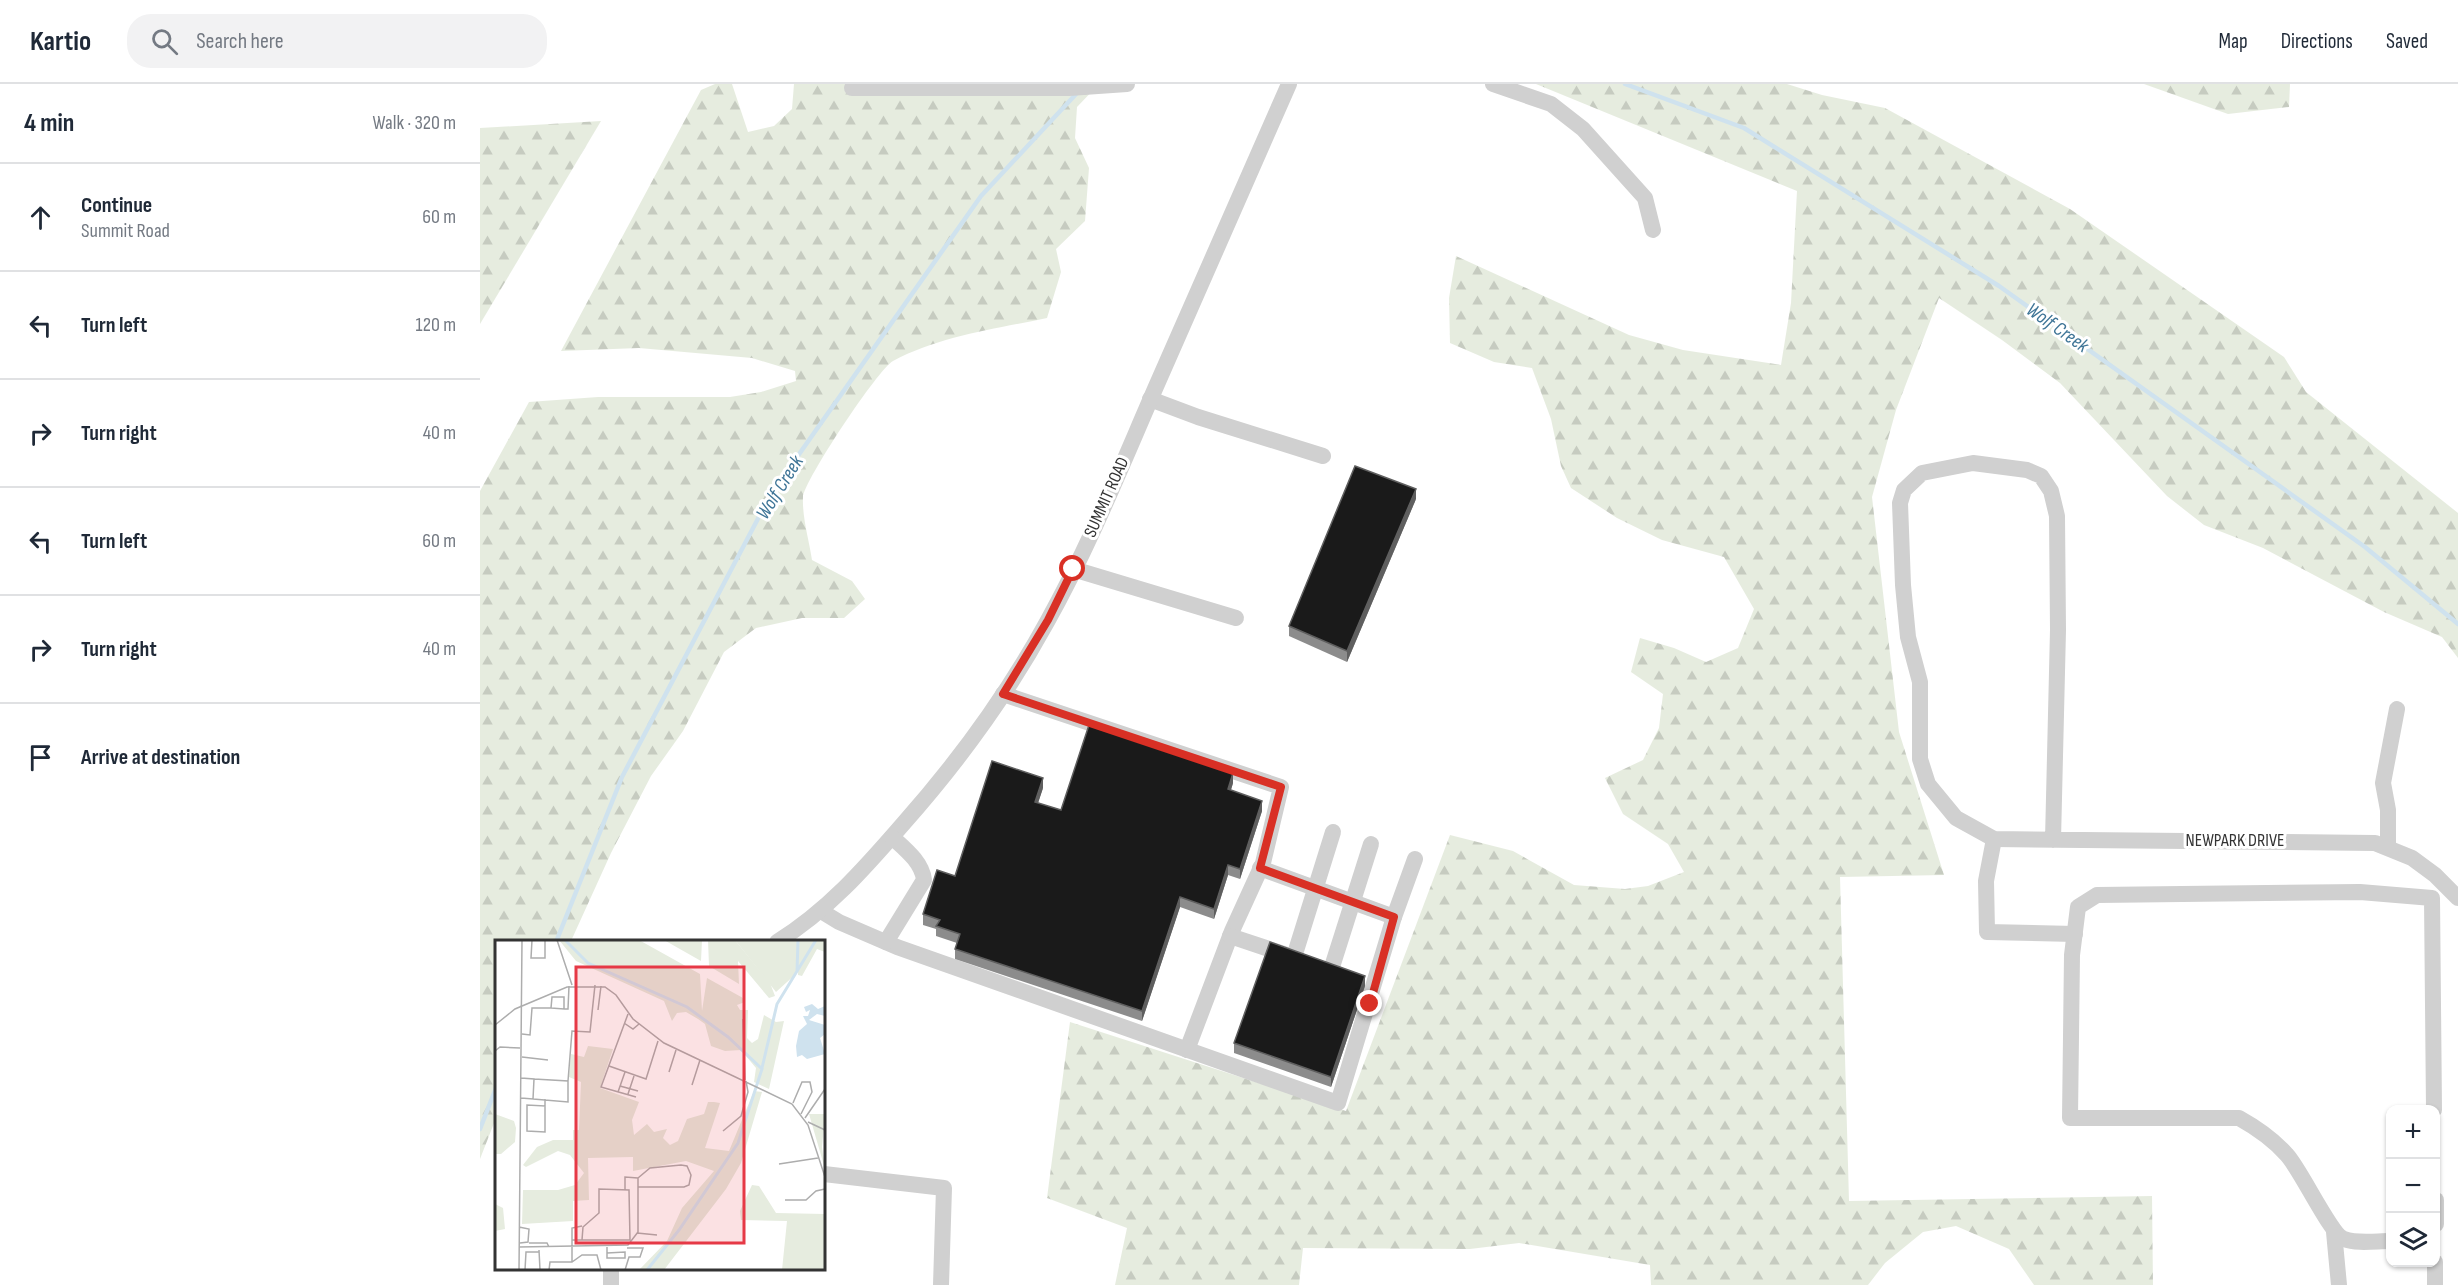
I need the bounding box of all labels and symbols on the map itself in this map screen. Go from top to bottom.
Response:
water label: Wolf Creek [2022,298,2094,358]
water label: Wolf Creek [751,451,809,524]
street label: SUMMIT ROAD [1080,454,1133,540]
route start [1059,555,1085,581]
street label: NEWPARK DRIVE [2186,830,2284,851]
inset map [495,940,825,1270]
route end [1356,990,1382,1016]

